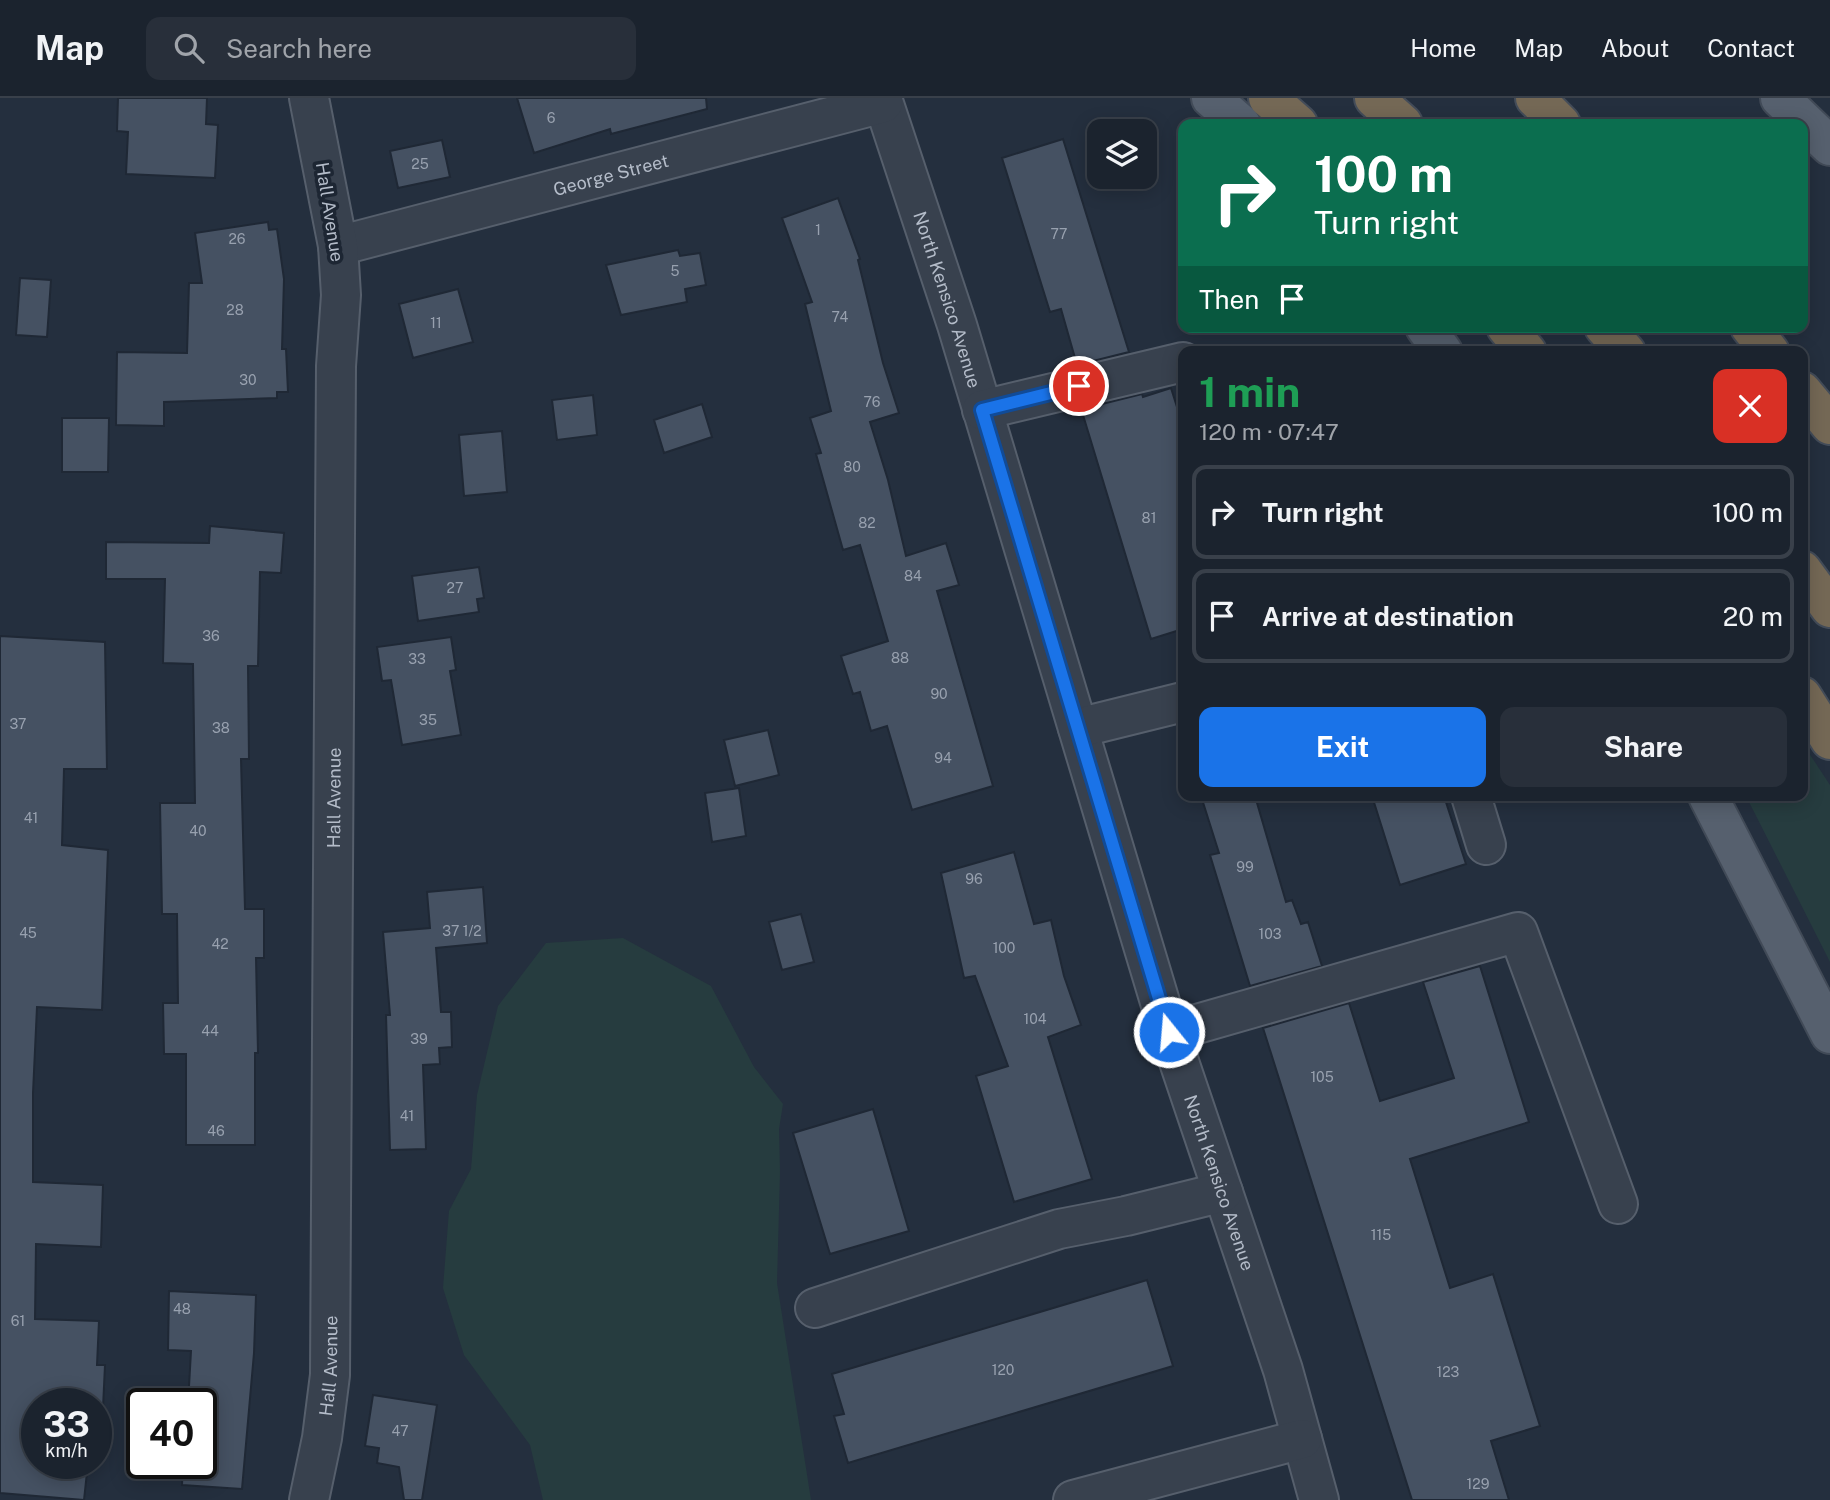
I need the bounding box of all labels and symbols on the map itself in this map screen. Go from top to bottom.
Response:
house number: 6 [547,110,556,126]
street label: George Street [551,149,671,200]
house number: 25 [411,156,429,172]
street label: Hall Avenue [312,161,348,263]
street label: North Kensico Avenue [910,209,986,390]
house number: 1 [815,222,821,238]
house number: 77 [1051,226,1068,242]
house number: 26 [228,231,246,247]
house number: 5 [671,263,680,279]
house number: 28 [226,302,244,318]
house number: 74 [832,309,849,325]
house number: 11 [430,315,442,331]
pin [1049,356,1109,416]
house number: 30 [239,372,257,388]
house number: 76 [864,394,881,410]
house number: 80 [843,459,861,475]
house number: 81 [1142,510,1156,526]
house number: 82 [858,515,876,531]
house number: 84 [904,568,922,584]
house number: 27 [447,580,463,596]
house number: 36 [202,628,220,644]
house number: 88 [891,650,909,666]
house number: 33 [408,651,426,667]
house number: 90 [930,686,948,702]
house number: 35 [419,712,437,728]
house number: 37 [10,716,26,732]
house number: 38 [212,720,230,736]
street label: Hall Avenue [323,748,344,848]
house number: 94 [934,750,952,766]
house number: 41 [24,810,38,826]
house number: 40 [189,823,207,839]
house number: 99 [1236,859,1254,875]
house number: 96 [965,871,983,887]
house number: 37 1/2 [442,923,482,939]
house number: 45 [19,925,37,941]
house number: 103 [1259,926,1282,942]
house number: 42 [211,936,229,952]
house number: 100 [993,940,1015,956]
position arrow [1132,995,1206,1069]
house number: 104 [1023,1011,1047,1027]
house number: 44 [201,1023,219,1039]
house number: 39 [410,1031,428,1047]
house number: 105 [1310,1069,1334,1085]
street label: North Kensico Avenue [1180,1092,1259,1273]
house number: 41 [400,1108,414,1124]
house number: 46 [207,1123,225,1139]
house number: 115 [1371,1227,1391,1243]
house number: 48 [173,1301,191,1317]
house number: 61 [11,1313,25,1329]
street label: Hall Avenue [314,1315,341,1417]
house number: 120 [992,1362,1014,1378]
house number: 123 [1437,1364,1460,1380]
speed limit sign: 40 [126,1388,217,1479]
house number: 47 [391,1423,409,1439]
house number: 129 [1467,1476,1490,1492]

